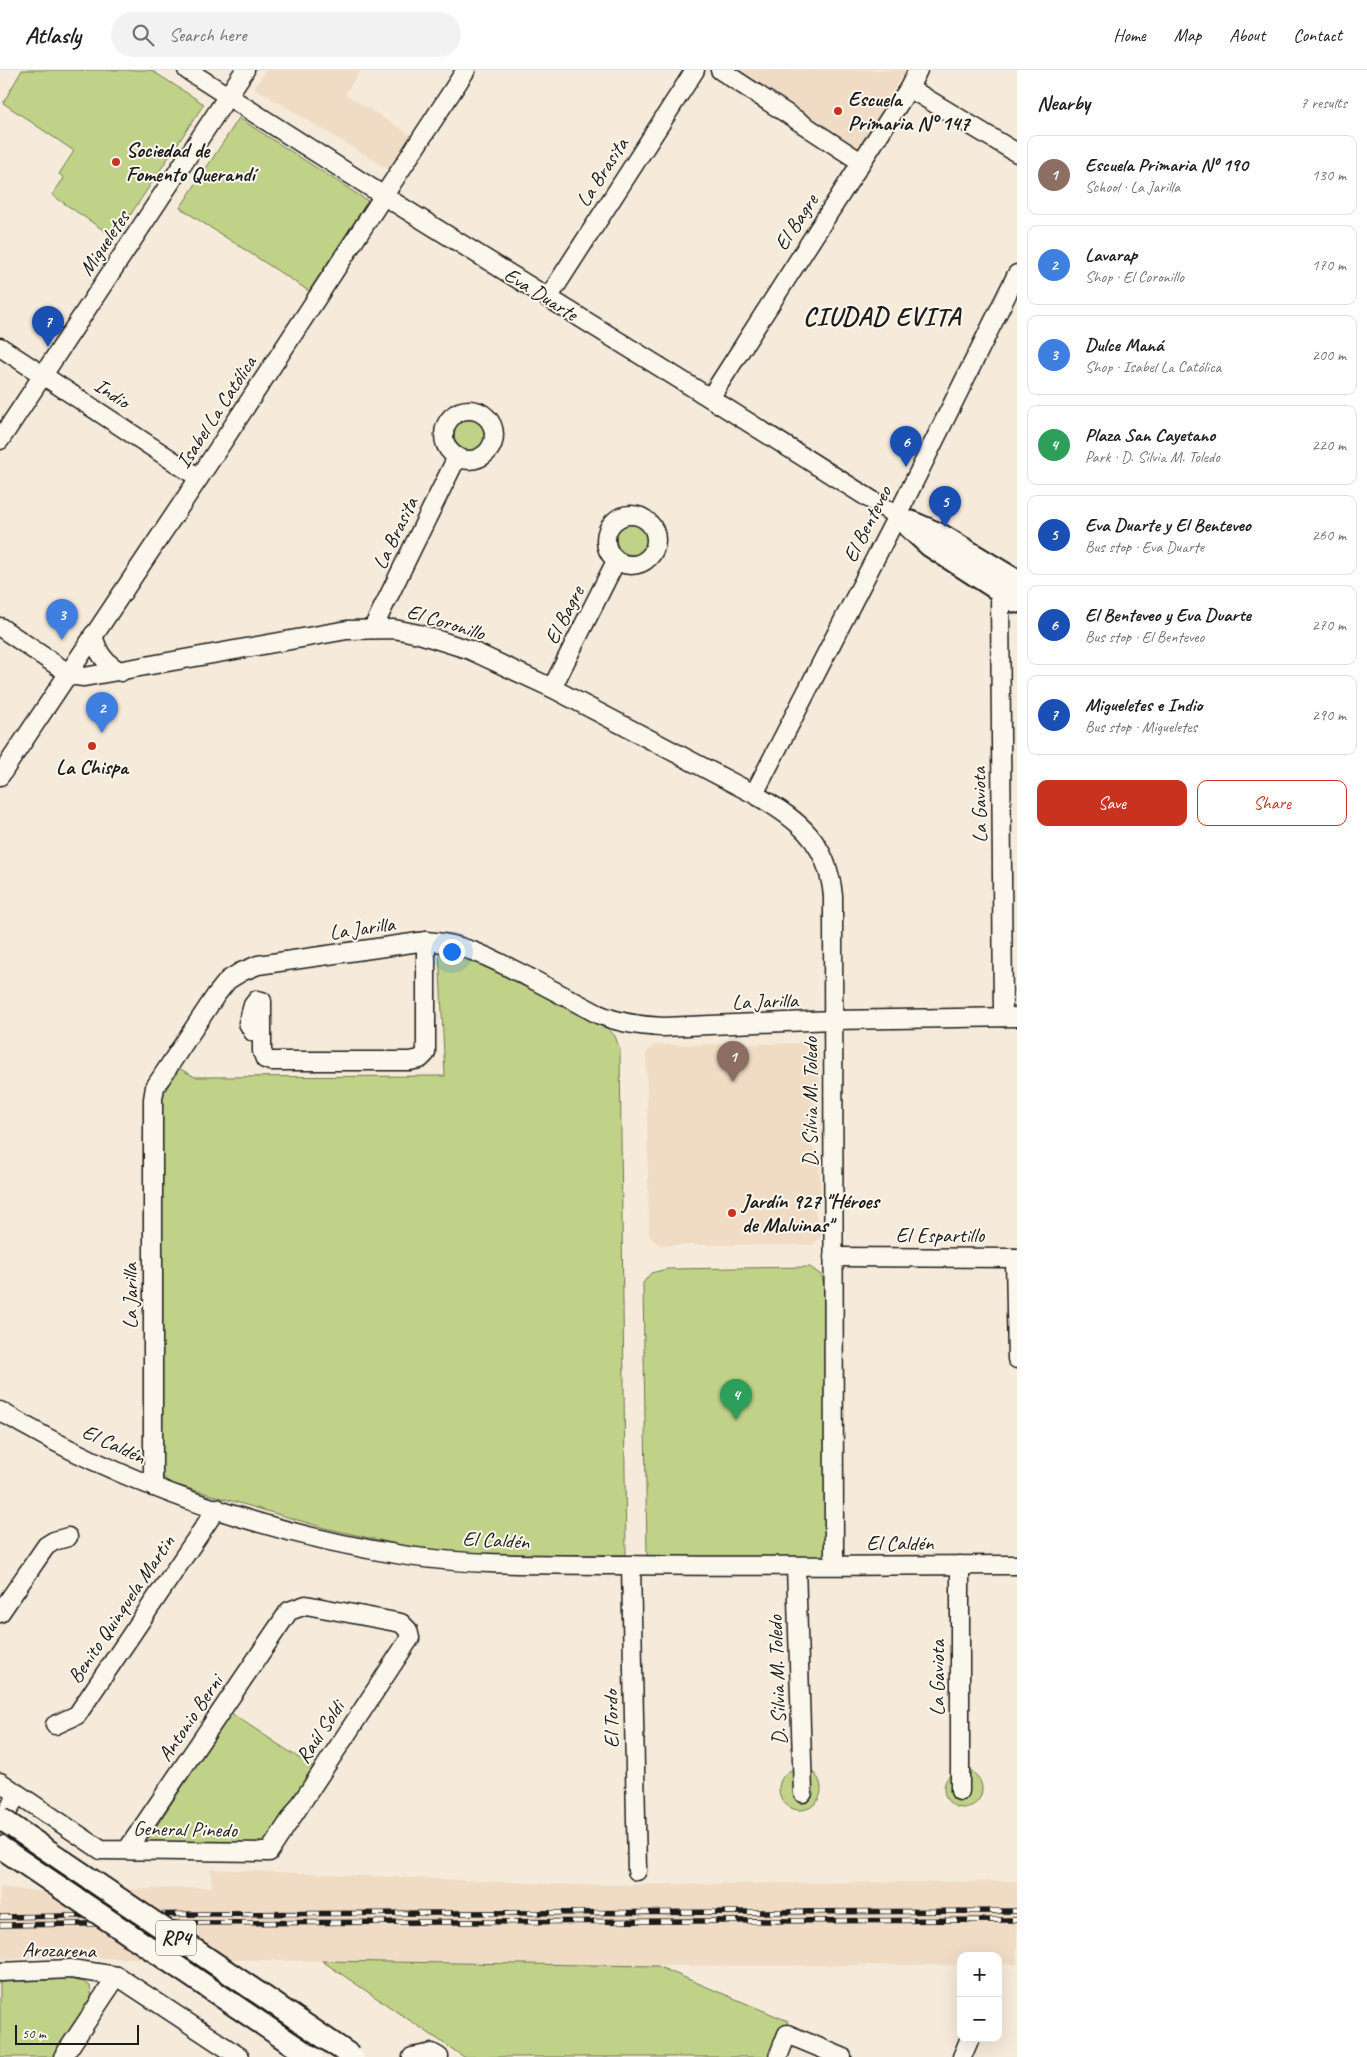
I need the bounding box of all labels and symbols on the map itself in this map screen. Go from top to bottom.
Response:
place label: Escuela Primaria N° 147 [848,86,972,136]
marker: Escuela Primaria N° 147 [832,105,844,117]
street label: La Brasita [570,131,635,211]
place label: Sociedad de Fomento Querandí [126,137,259,187]
marker: Sociedad de Fomento Querandí [110,156,122,168]
street label: El Bagre [768,188,824,255]
street label: Migueletes [73,204,136,280]
street label: Eva Duarte [499,261,584,328]
district label: CIUDAD EVITA [803,300,962,333]
pin: 7 [32,306,64,347]
street label: Isabel La Católica [170,350,263,473]
street label: Indio [89,372,137,416]
pin: 6 [890,426,922,467]
street label: El Benteveo [837,480,898,566]
pin: 5 [929,486,961,527]
street label: La Brasita [366,491,424,573]
street label: El Bagre [538,581,590,648]
street label: El Coronillo [404,598,490,647]
pin: 3 [46,599,78,640]
pin: 2 [86,692,118,733]
marker: La Chispa [86,740,98,752]
place label: La Chispa [56,754,130,780]
street label: La Gaviota [965,765,993,843]
street label: La Jarilla [328,910,398,945]
your location [439,939,465,965]
street label: La Jarilla [732,987,800,1015]
street label: D. Silvia M. Toledo [797,1036,823,1167]
pin: 1 [717,1041,749,1082]
place label: Jardín 927 "Héroes de Malvinas" [740,1188,882,1238]
marker: Jardín 927 "Héroes de Malvinas" [726,1207,738,1219]
street label: El Espartillo [896,1222,986,1248]
street label: La Jarilla [117,1261,143,1329]
pin: 4 [720,1379,752,1420]
street label: El Caldén [78,1418,150,1470]
street label: El Caldén [462,1525,531,1555]
street label: Benito Quinquela Martin [62,1529,181,1688]
street label: El Caldén [867,1530,934,1556]
street label: D. Silvia M. Toledo [762,1613,792,1745]
street label: La Gaviota [924,1639,950,1716]
street label: Antonio Berni [152,1667,230,1766]
street label: El Tordo [597,1687,625,1748]
street label: Raúl Soldi [290,1693,352,1768]
street label: General Pinedo [133,1815,239,1843]
road number: RP4 [156,1920,196,1956]
street label: Arozarena [22,1936,98,1964]
scale bar [15,2022,139,2045]

